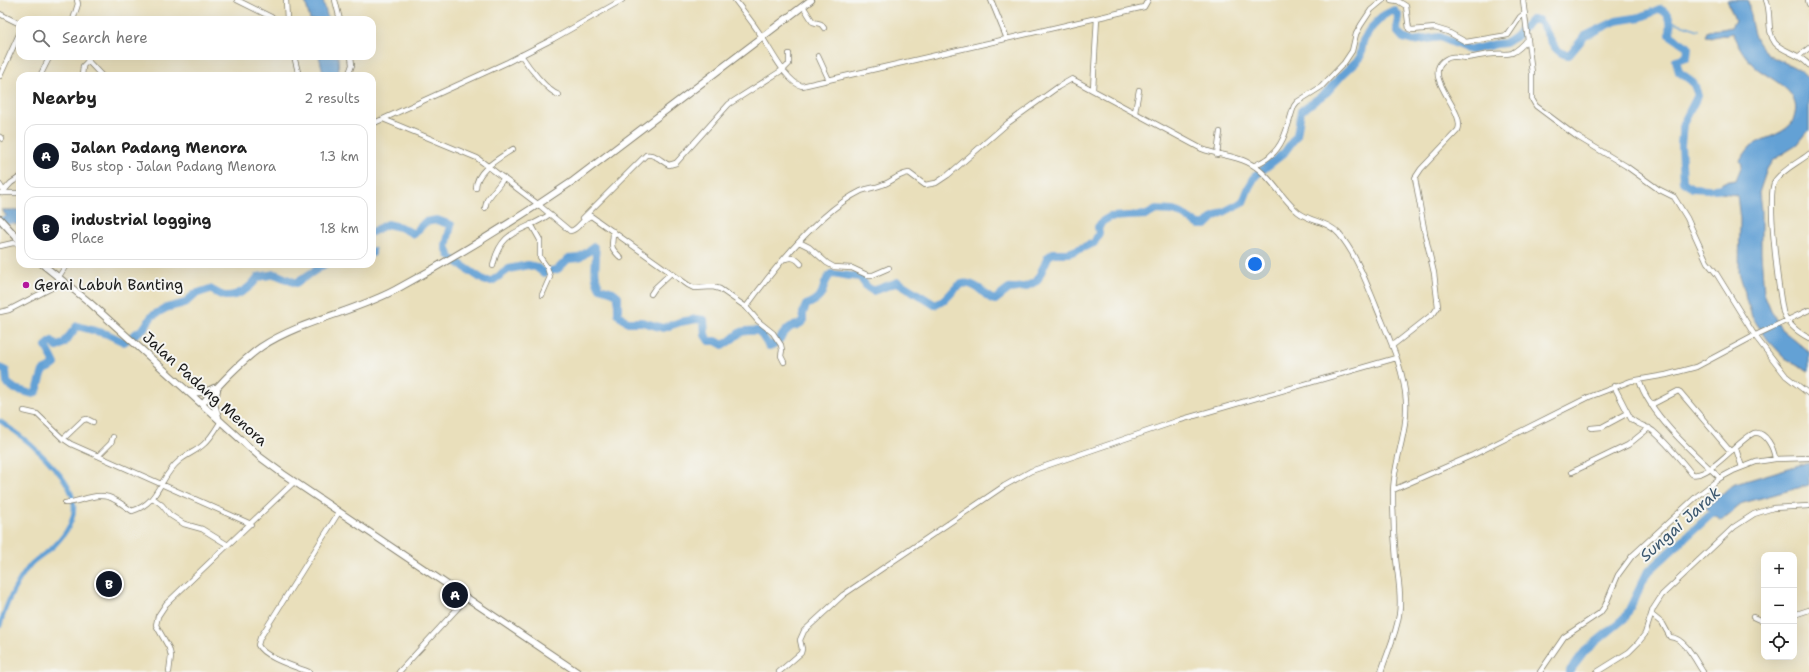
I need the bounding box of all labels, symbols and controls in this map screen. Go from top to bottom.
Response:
search box [16,16,376,60]
icon: search [30,27,52,49]
text: Search here [62,28,148,48]
text: Nearby [32,87,97,109]
text: 2 results [304,90,360,107]
text: Jalan Padang Menora [71,138,247,158]
text: A [41,148,51,165]
text: 1.3 km [320,148,359,165]
text: Bus stop · Jalan Padang Menora [71,158,276,175]
text: industrial logging [71,210,211,230]
text: B [42,220,50,237]
text: 1.8 km [320,220,359,237]
text: Place [71,230,104,247]
your location [1245,254,1265,274]
place label: Gerai Labuh Banting [34,275,183,295]
marker: Gerai Labuh Banting [21,280,31,290]
street label: Jalan Padang Menora [138,327,272,451]
water label: Sungai Jarak [1635,482,1725,566]
map controls [1761,552,1797,660]
button: + [1761,552,1797,588]
pin: B [96,569,122,599]
pin: A [442,580,468,610]
button: − [1761,588,1797,624]
button: locate [1761,624,1797,660]

